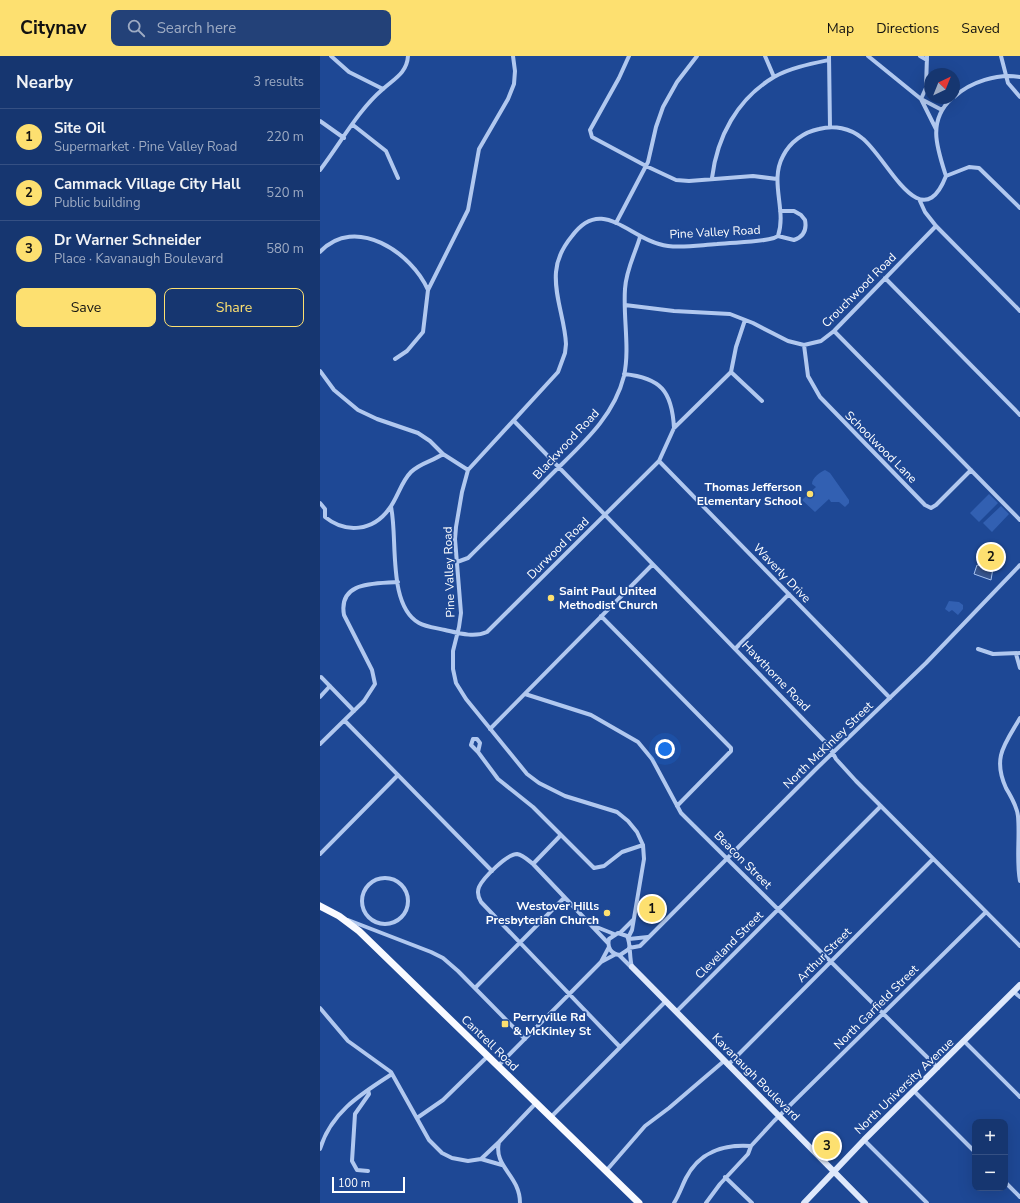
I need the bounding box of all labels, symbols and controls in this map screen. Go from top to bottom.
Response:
search box [111,10,391,46]
text: Citynav [20,15,87,41]
icon: search [125,17,147,39]
text: Search here [157,18,236,38]
text: Map [827,19,854,38]
text: Directions [876,19,939,38]
text: Saved [961,19,1000,38]
north arrow [924,68,960,104]
text: Nearby [16,71,73,94]
text: 3 results [253,73,304,91]
text: Site Oil [54,118,106,138]
text: 1 [25,128,33,146]
text: 220 m [266,128,304,146]
text: Supermarket · Pine Valley Road [54,138,237,156]
text: Cammack Village City Hall [54,174,241,194]
text: 2 [25,184,33,202]
text: 520 m [266,184,304,202]
text: Public building [54,194,141,212]
street label: Pine Valley Road [669,222,761,242]
text: Dr Warner Schneider [54,230,201,250]
text: 3 [25,240,33,258]
text: 580 m [266,240,304,258]
street label: Crouchwood Road [818,249,900,331]
text: Place · Kavanaugh Boulevard [54,250,223,268]
button: Save [16,288,156,327]
button: Share [164,288,304,327]
street label: Blackwood Road [529,405,603,483]
street label: Schoolwood Lane [841,407,921,487]
place label: Thomas Jefferson Elementary School [697,479,802,509]
marker: Thomas Jefferson Elementary School [805,489,815,499]
street label: Durwood Road [523,513,593,583]
street label: Pine Valley Road [439,526,459,618]
street label: Waverly Drive [750,540,814,606]
pin: 2 [978,542,1004,572]
place label: Saint Paul United Methodist Church [559,583,658,613]
marker: Saint Paul United Methodist Church [546,593,556,603]
street label: Hawthorne Road [738,637,814,715]
street label: North McKinley Street [780,697,877,792]
your location [655,739,675,759]
street label: Beacon Street [711,828,776,893]
pin: 1 [639,894,665,924]
place label: Westover Hills Presbyterian Church [486,898,599,928]
street label: Cleveland Street [692,907,767,982]
marker: Westover Hills Presbyterian Church [602,908,612,918]
street label: Arthur Street [793,924,855,986]
street label: North Garfield Street [830,961,922,1053]
place label: Perryville Rd & McKinley St [513,1009,591,1039]
street label: Cantrell Road [458,1012,522,1074]
marker: Perryville Rd & McKinley St [500,1019,510,1029]
street label: Kavanaugh Boulevard [709,1030,803,1124]
street label: North University Avenue [851,1034,957,1138]
map controls [972,1119,1008,1191]
button: + [972,1119,1008,1155]
pin: 3 [814,1131,840,1161]
button: − [972,1155,1008,1191]
scale bar [332,1175,405,1194]
text: 100 m [338,1176,370,1191]

